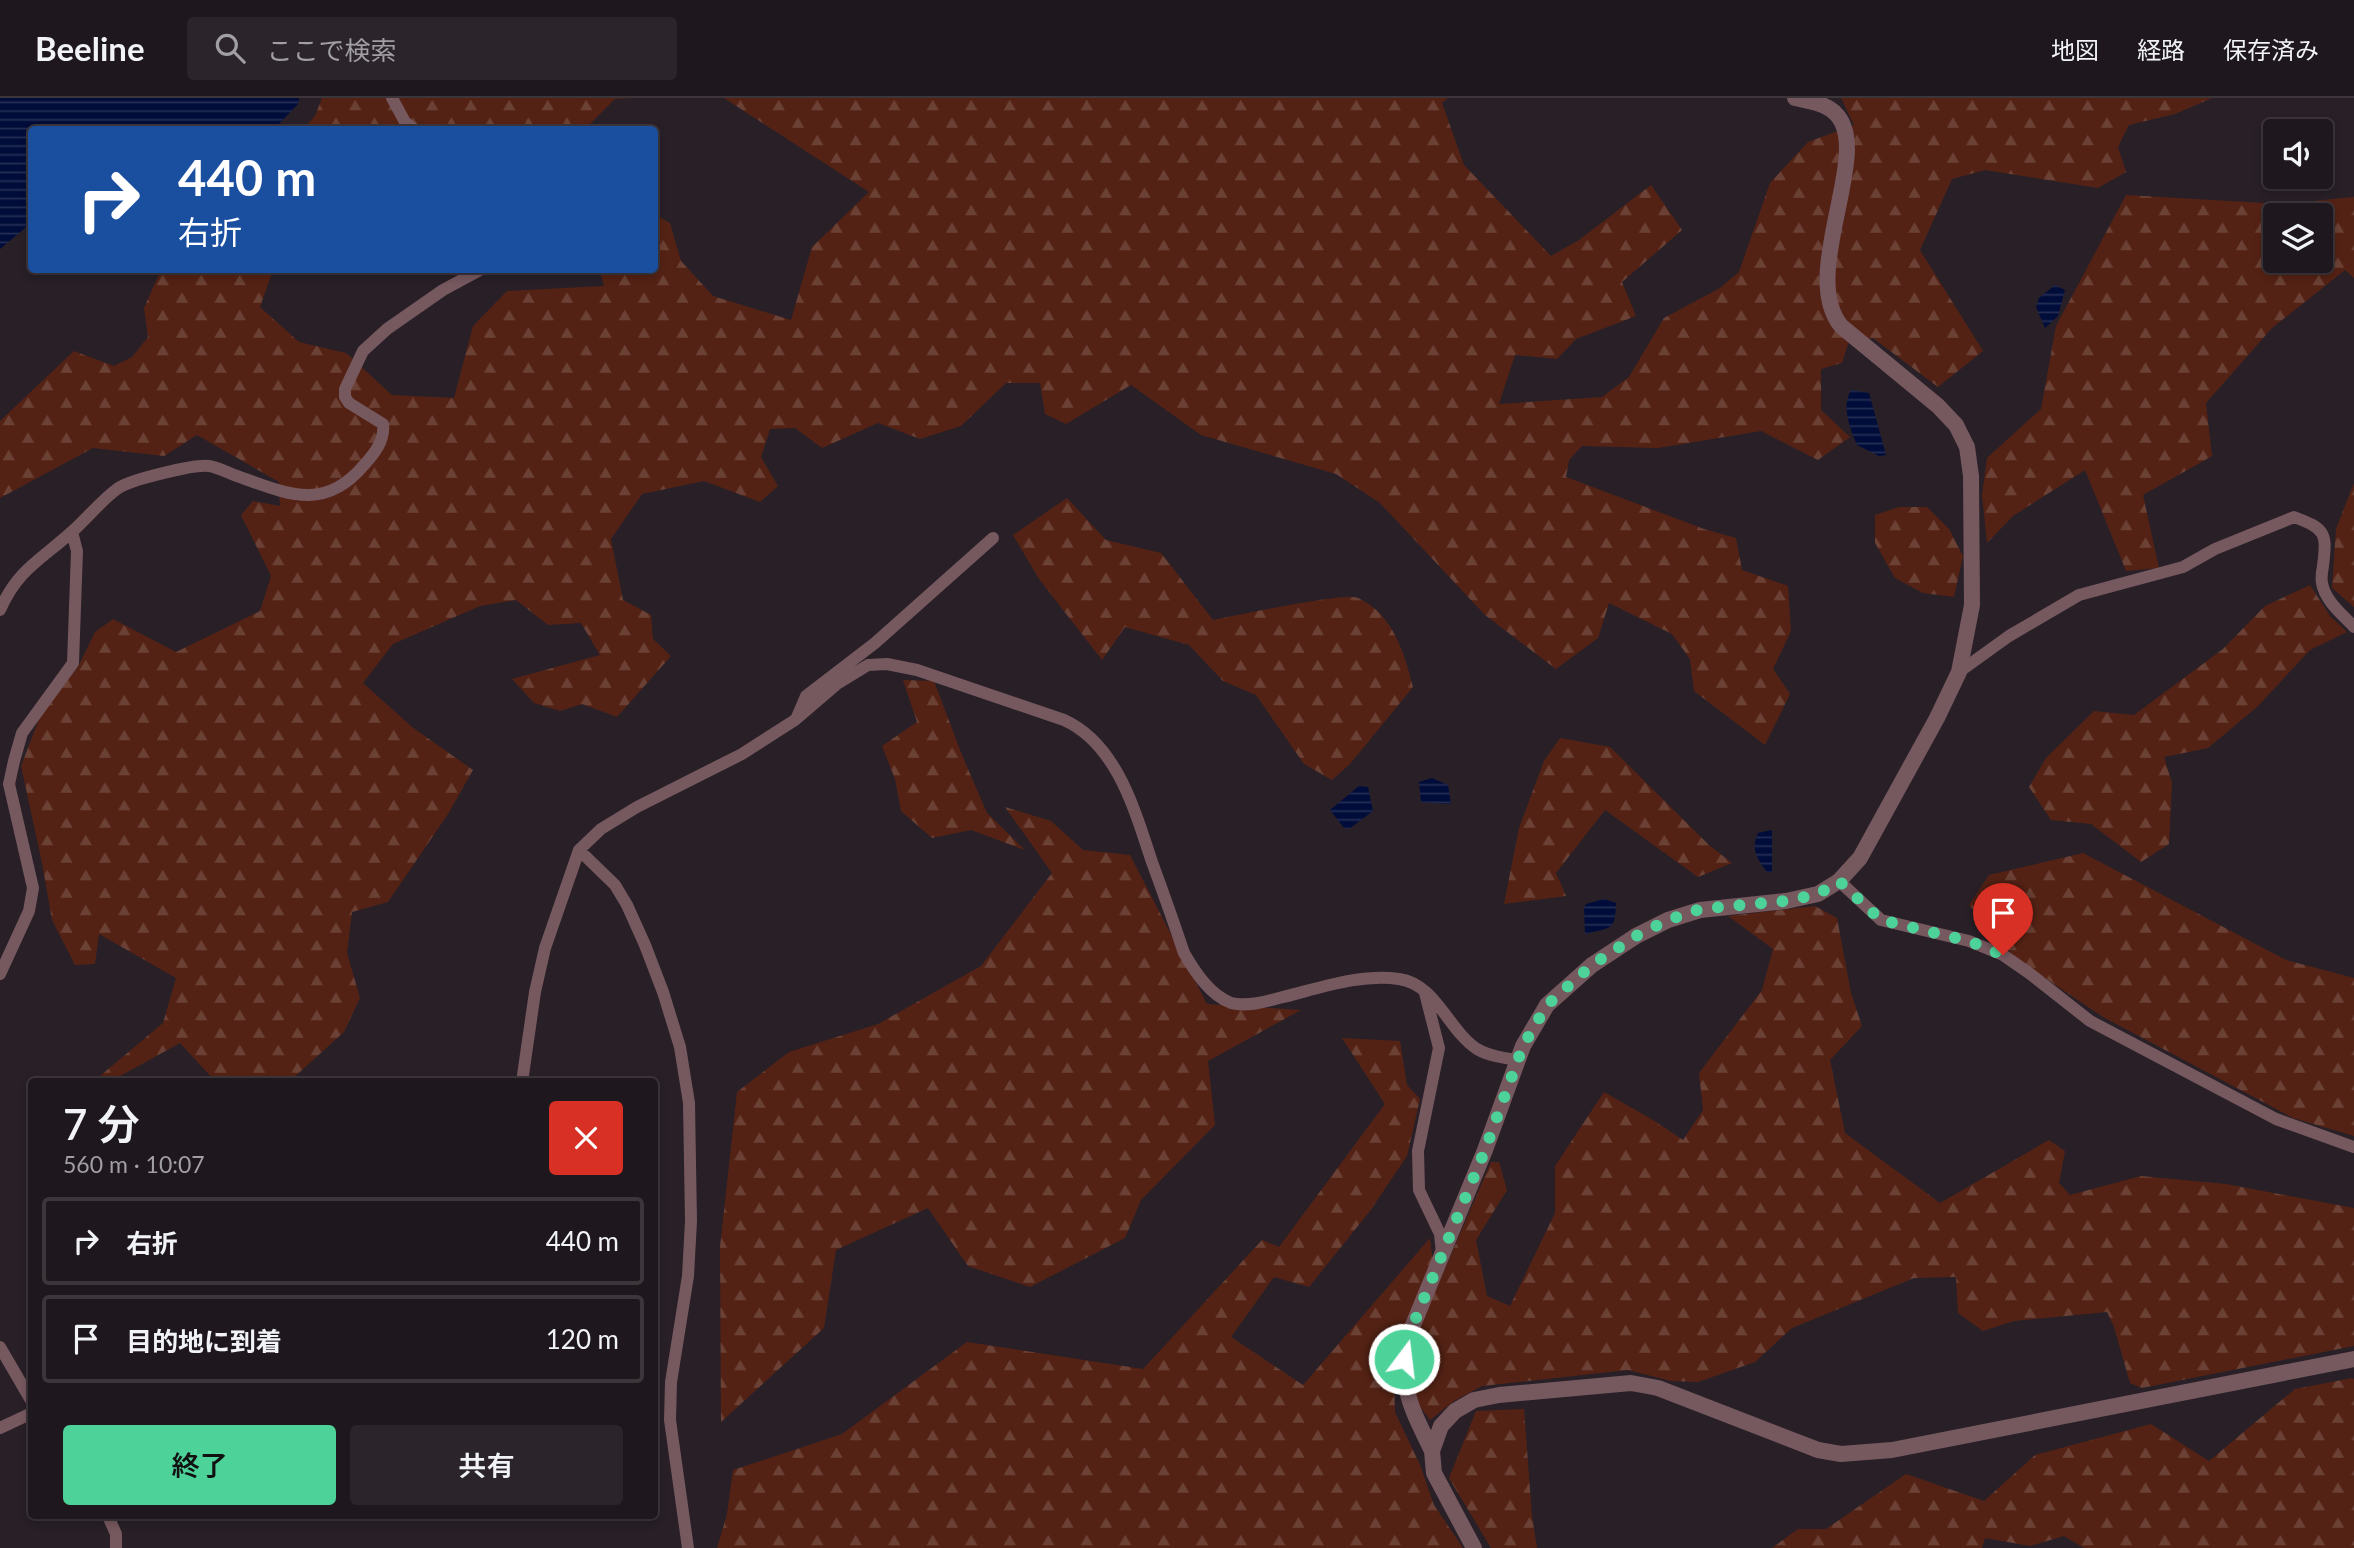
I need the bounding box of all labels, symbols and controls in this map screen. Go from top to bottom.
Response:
search box [187,17,677,80]
text: Beeline [35,28,145,68]
icon: search [211,29,249,67]
text: ここで検索 [267,34,397,66]
text: 地図 [2051,35,2099,64]
text: 経路 [2137,35,2185,64]
text: 保存済み [2223,35,2319,64]
map controls [2263,119,2333,273]
button: sound [2263,119,2333,189]
text: 440 m [178,148,316,206]
icon: right [63,154,154,245]
button: layers [2263,203,2333,273]
text: 右折 [178,212,242,251]
pin [1973,883,2033,955]
icon: arrive [1984,894,2022,932]
text: 7 分 [63,1099,140,1149]
button: close [549,1101,623,1175]
text: 560 m · 10:07 [63,1150,205,1178]
icon: right [67,1222,105,1260]
text: 440 m [546,1225,619,1257]
text: 右折 [126,1227,178,1259]
icon: arrive [67,1320,105,1358]
position arrow [1367,1322,1441,1396]
text: 120 m [546,1323,619,1355]
text: 目的地に到着 [126,1325,282,1357]
button: 終了 [63,1425,336,1505]
button: 共有 [350,1425,623,1505]

